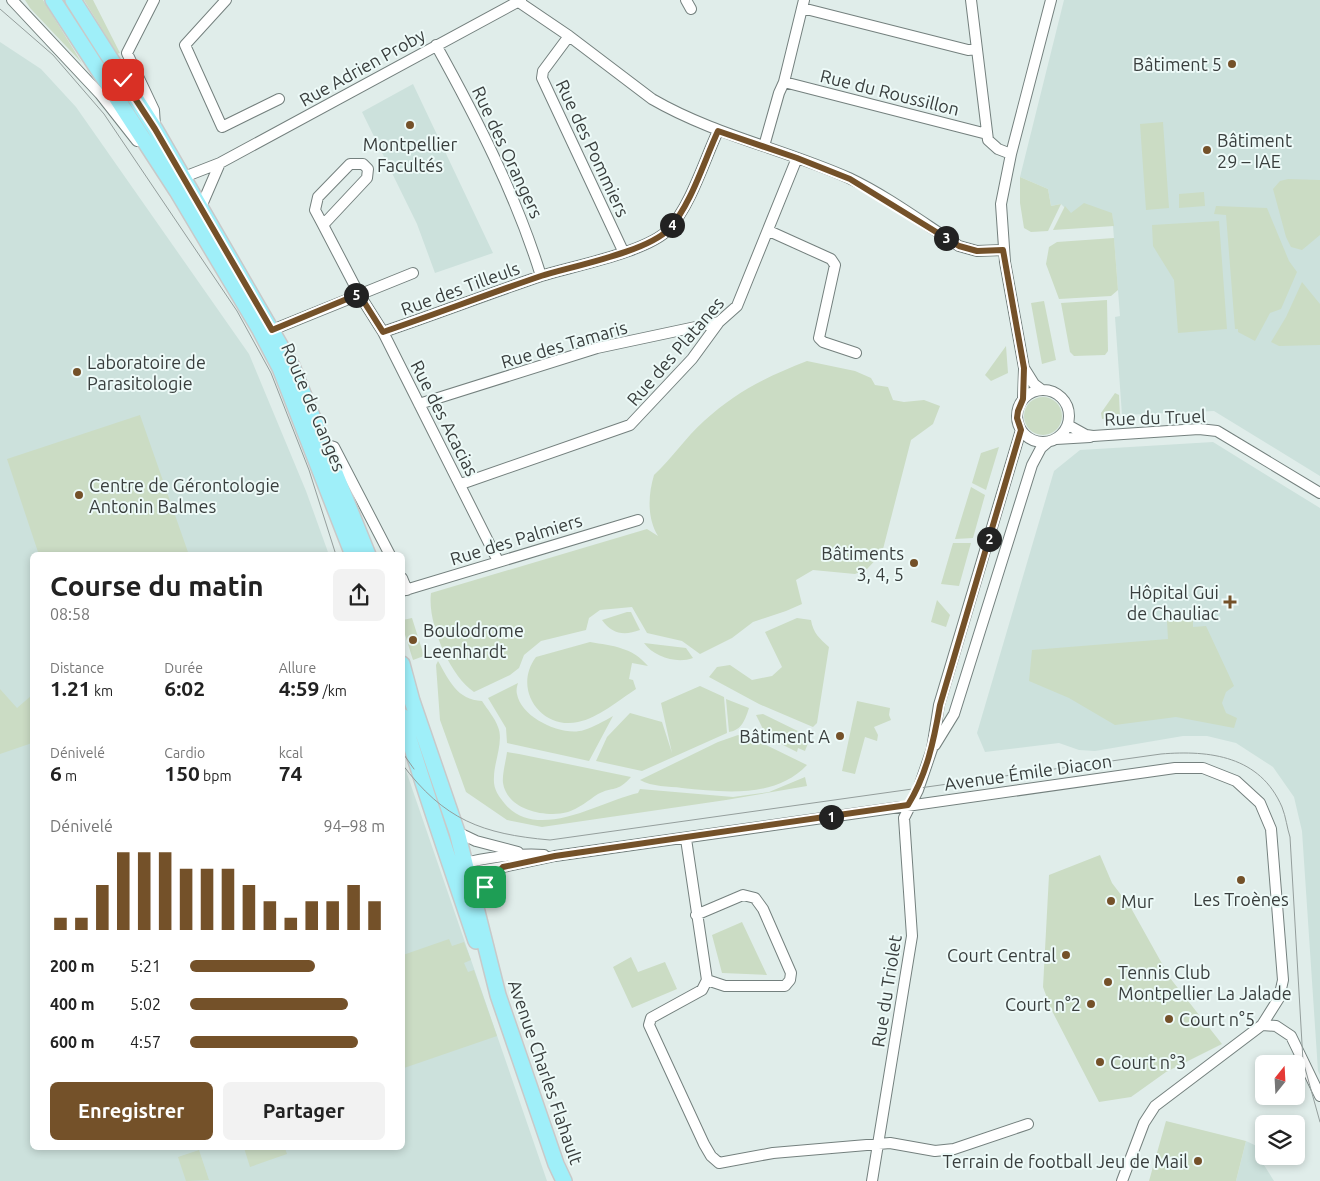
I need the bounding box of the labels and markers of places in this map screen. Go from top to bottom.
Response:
place label: Bâtiment 5 [1133,54,1222,74]
marker: Bâtiment 5 [1226,58,1238,70]
pin [102,59,144,101]
marker: Montpellier Facultés [404,119,416,131]
place label: Bâtiment 29 – IAE [1217,130,1292,171]
place label: Montpellier Facultés [363,134,457,175]
marker: Bâtiment 29 – IAE [1201,144,1213,156]
pin: 4 [660,212,684,238]
pin: 3 [934,226,958,250]
pin: 5 [344,282,368,308]
place label: Laboratoire de Parasitologie [87,352,206,393]
marker: Laboratoire de Parasitologie [71,366,83,378]
place label: Centre de Gérontologie Antonin Balmes [89,475,280,516]
marker: Centre de Gérontologie Antonin Balmes [73,489,85,501]
pin: 2 [976,526,1002,552]
place label: Bâtiments 3, 4, 5 [821,543,904,584]
marker: Bâtiments 3, 4, 5 [908,557,920,569]
place label: Hôpital Gui de Chauliac [1127,582,1219,623]
marker: Hôpital Gui de Chauliac [1223,595,1237,609]
place label: Boulodrome Leenhardt [423,620,524,661]
marker: Boulodrome Leenhardt [407,634,419,646]
place label: Bâtiment A [739,726,830,746]
marker: Bâtiment A [834,730,846,742]
pin: 1 [818,804,844,830]
pin [464,866,506,908]
marker: Les Troènes [1235,874,1247,886]
place label: Les Troènes [1193,889,1289,909]
place label: Mur [1121,891,1154,911]
marker: Mur [1105,895,1117,907]
place label: Court Central [947,945,1056,965]
marker: Court Central [1060,949,1072,961]
place label: Tennis Club Montpellier La Jalade [1118,962,1292,1003]
marker: Tennis Club Montpellier La Jalade [1102,976,1114,988]
place label: Court n°2 [1005,994,1081,1014]
marker: Court n°2 [1085,998,1097,1010]
place label: Court n°5 [1179,1009,1255,1029]
marker: Court n°5 [1163,1013,1175,1025]
place label: Court n°3 [1110,1052,1186,1072]
marker: Court n°3 [1094,1056,1106,1068]
place label: Terrain de football Jeu de Mail [943,1151,1188,1171]
marker: Terrain de football Jeu de Mail [1192,1155,1204,1167]

